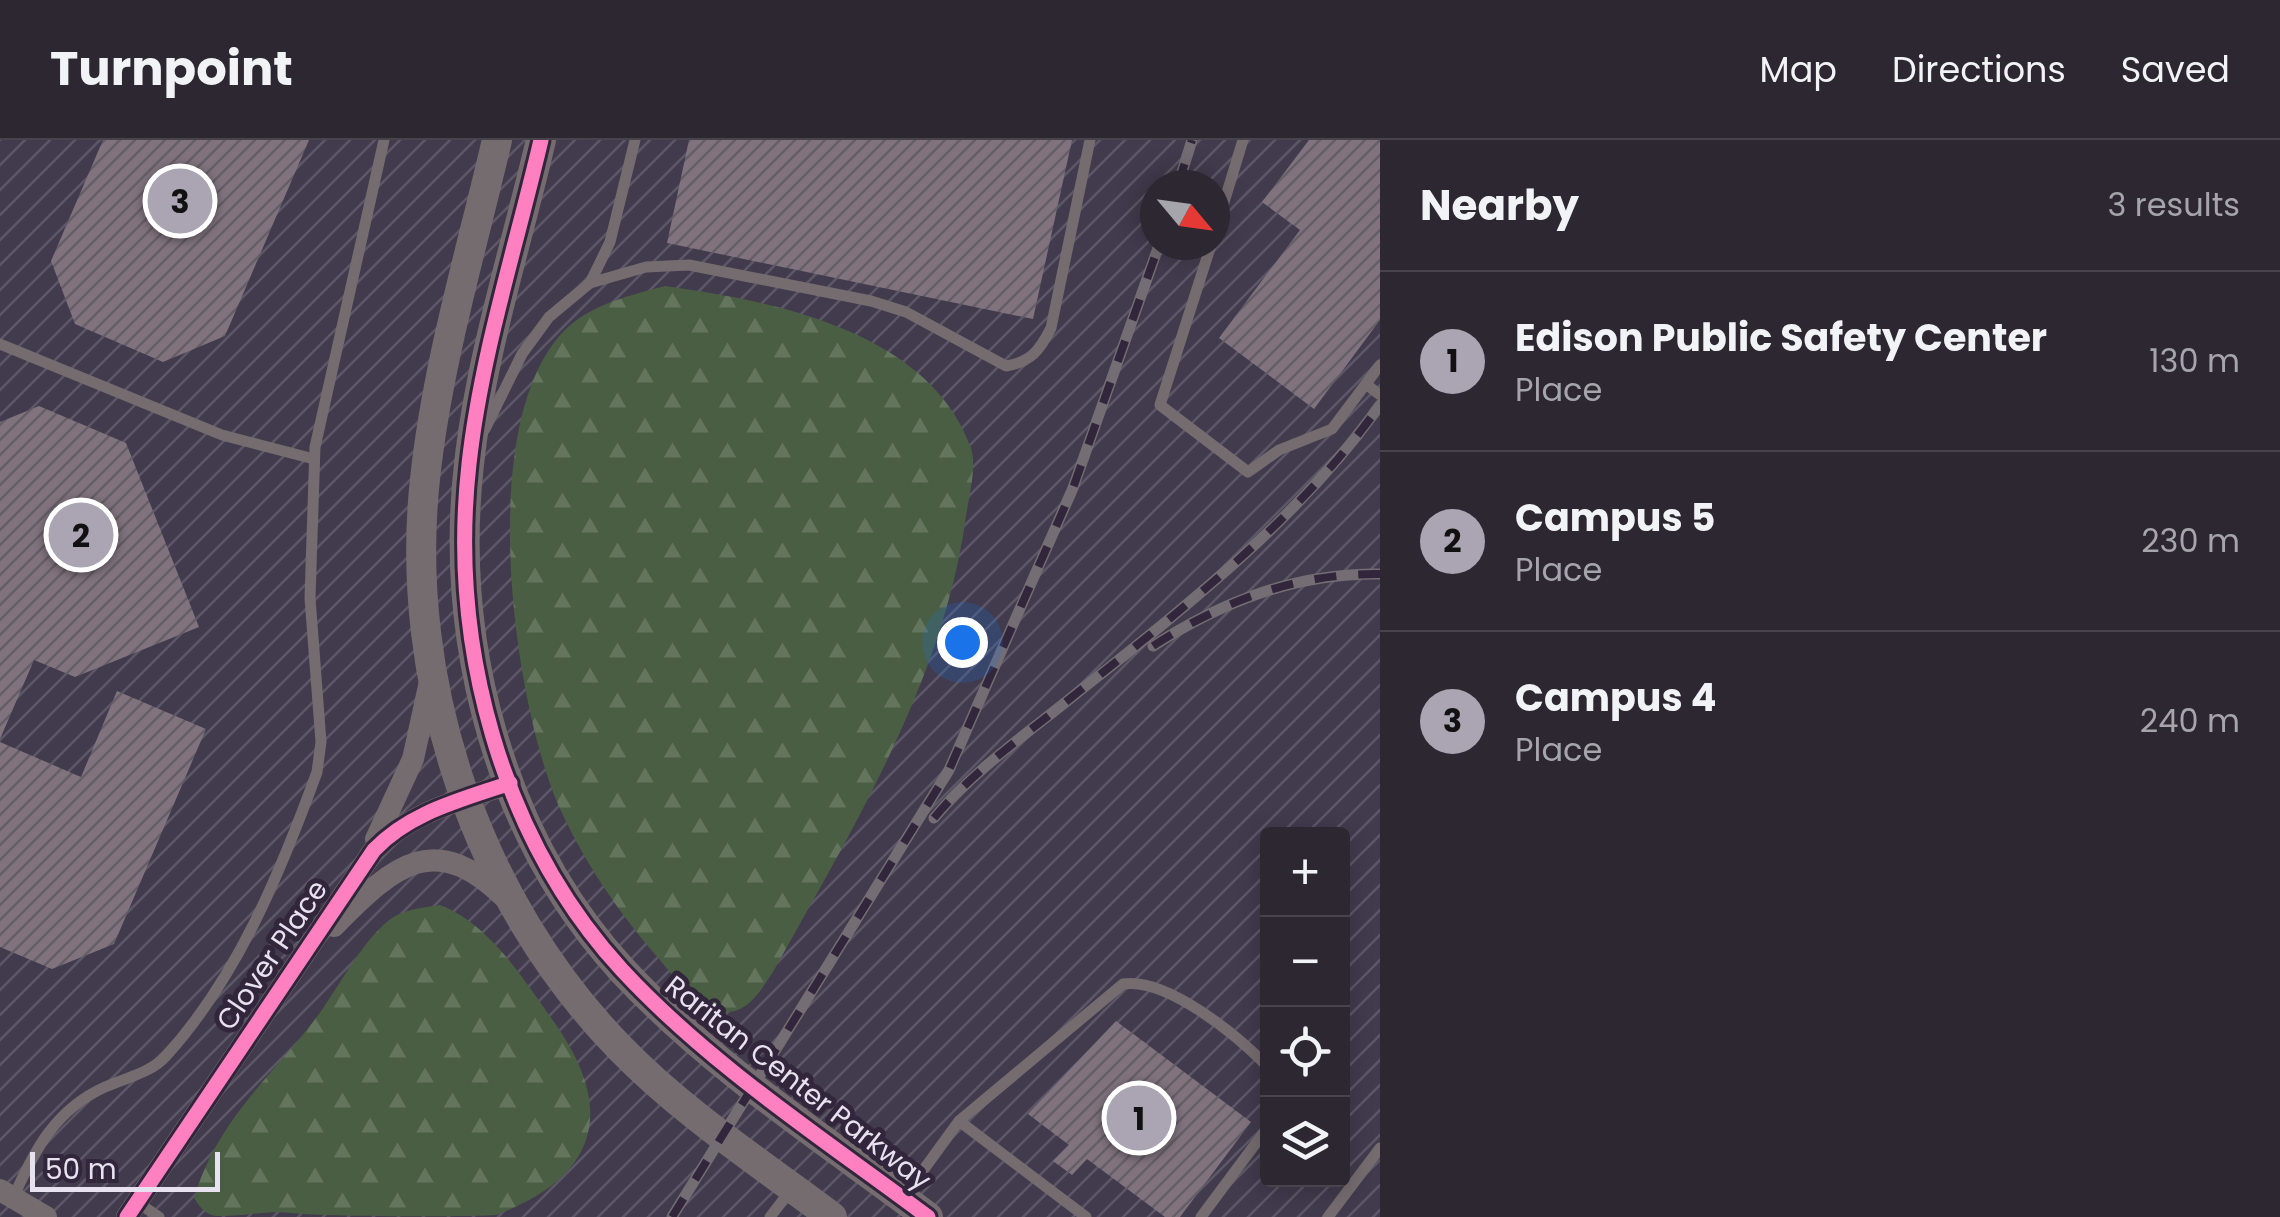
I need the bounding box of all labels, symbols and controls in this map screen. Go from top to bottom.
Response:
text: Turnpoint [50,35,293,102]
text: Map [1760,45,1837,94]
text: Directions [1892,45,2066,94]
text: Saved [2121,45,2230,94]
pin: 3 [148,163,212,238]
north arrow [1140,170,1230,260]
text: Nearby [1420,176,1579,235]
text: 3 results [2107,182,2240,227]
text: Edison Public Safety Center [1515,311,2047,364]
text: 1 [1446,338,1459,383]
text: 130 m [2149,338,2240,383]
text: Place [1515,367,1602,412]
text: Campus 5 [1515,491,1715,544]
pin: 2 [48,498,114,572]
text: 2 [1443,518,1462,563]
text: 230 m [2141,518,2240,563]
text: Place [1515,547,1602,592]
your location [937,617,988,668]
text: Campus 4 [1515,671,1716,724]
text: 3 [1443,698,1462,743]
text: 240 m [2140,698,2240,743]
text: Place [1515,727,1602,772]
map controls [1260,827,1350,1187]
button: + [1260,827,1350,917]
street label: Clover Place [207,872,337,1038]
button: − [1260,917,1350,1007]
street label: Raritan Center Parkway [657,967,939,1199]
button: locate [1260,1007,1350,1097]
pin: 1 [1106,1080,1172,1156]
button: layers [1260,1097,1350,1187]
scale bar [30,1147,220,1192]
text: 50 m [45,1150,116,1189]

